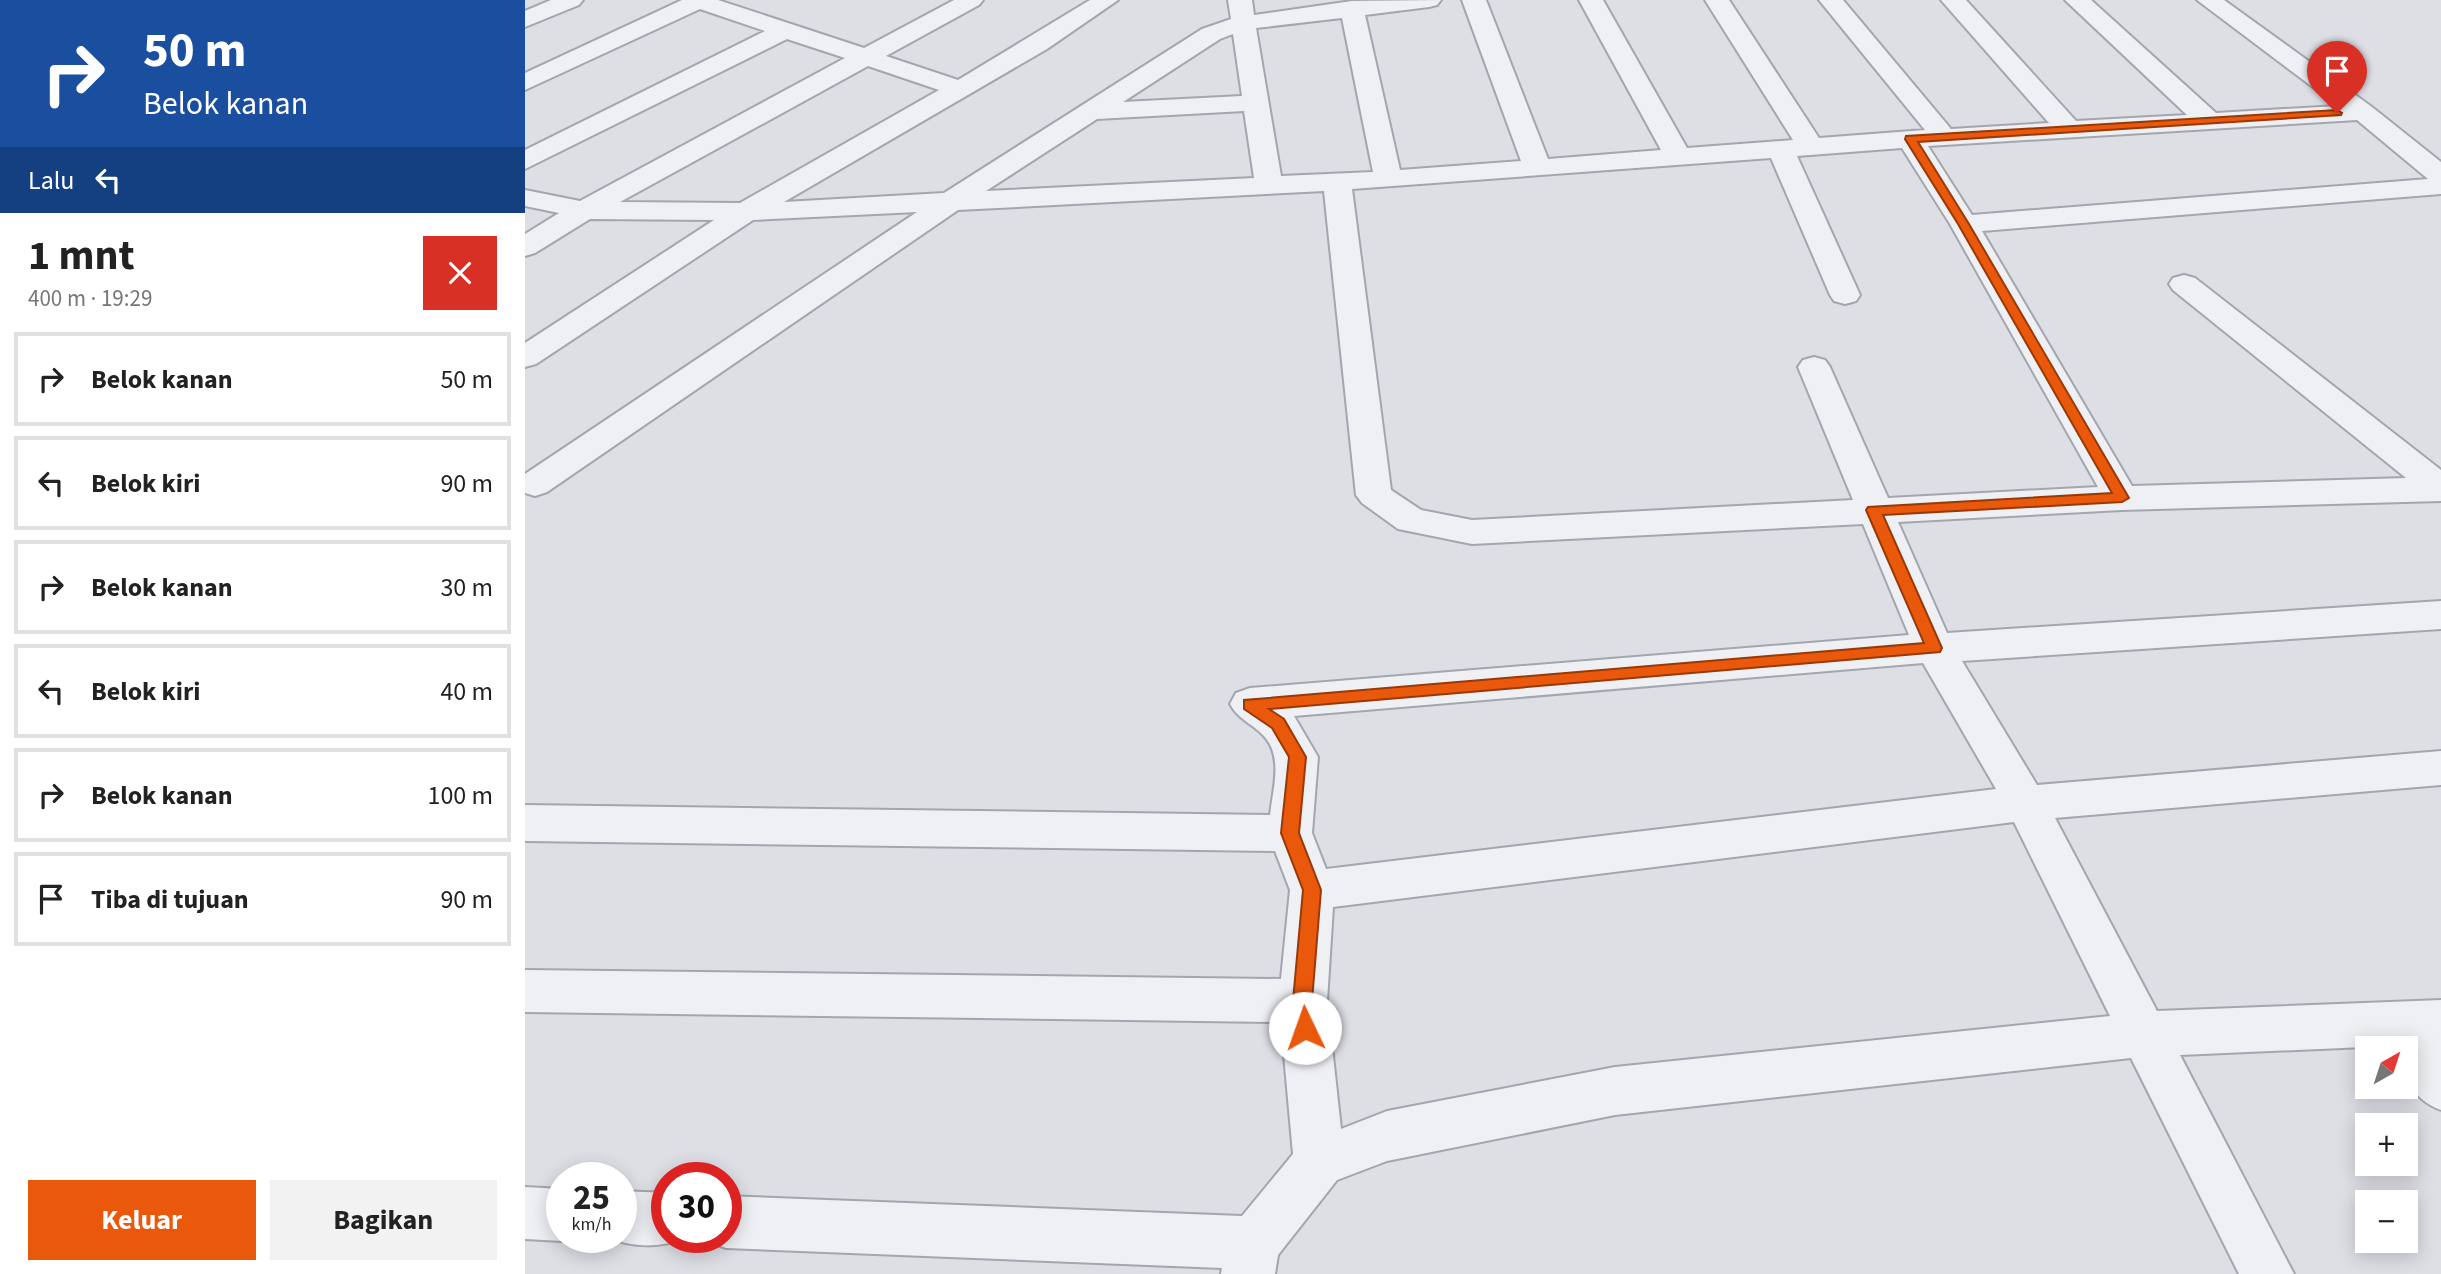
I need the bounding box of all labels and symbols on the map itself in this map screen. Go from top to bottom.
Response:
pin [2307,41,2367,113]
position arrow [1268,991,1342,1065]
north arrow [2355,1036,2419,1099]
speed limit sign: 30 [651,1162,742,1253]

